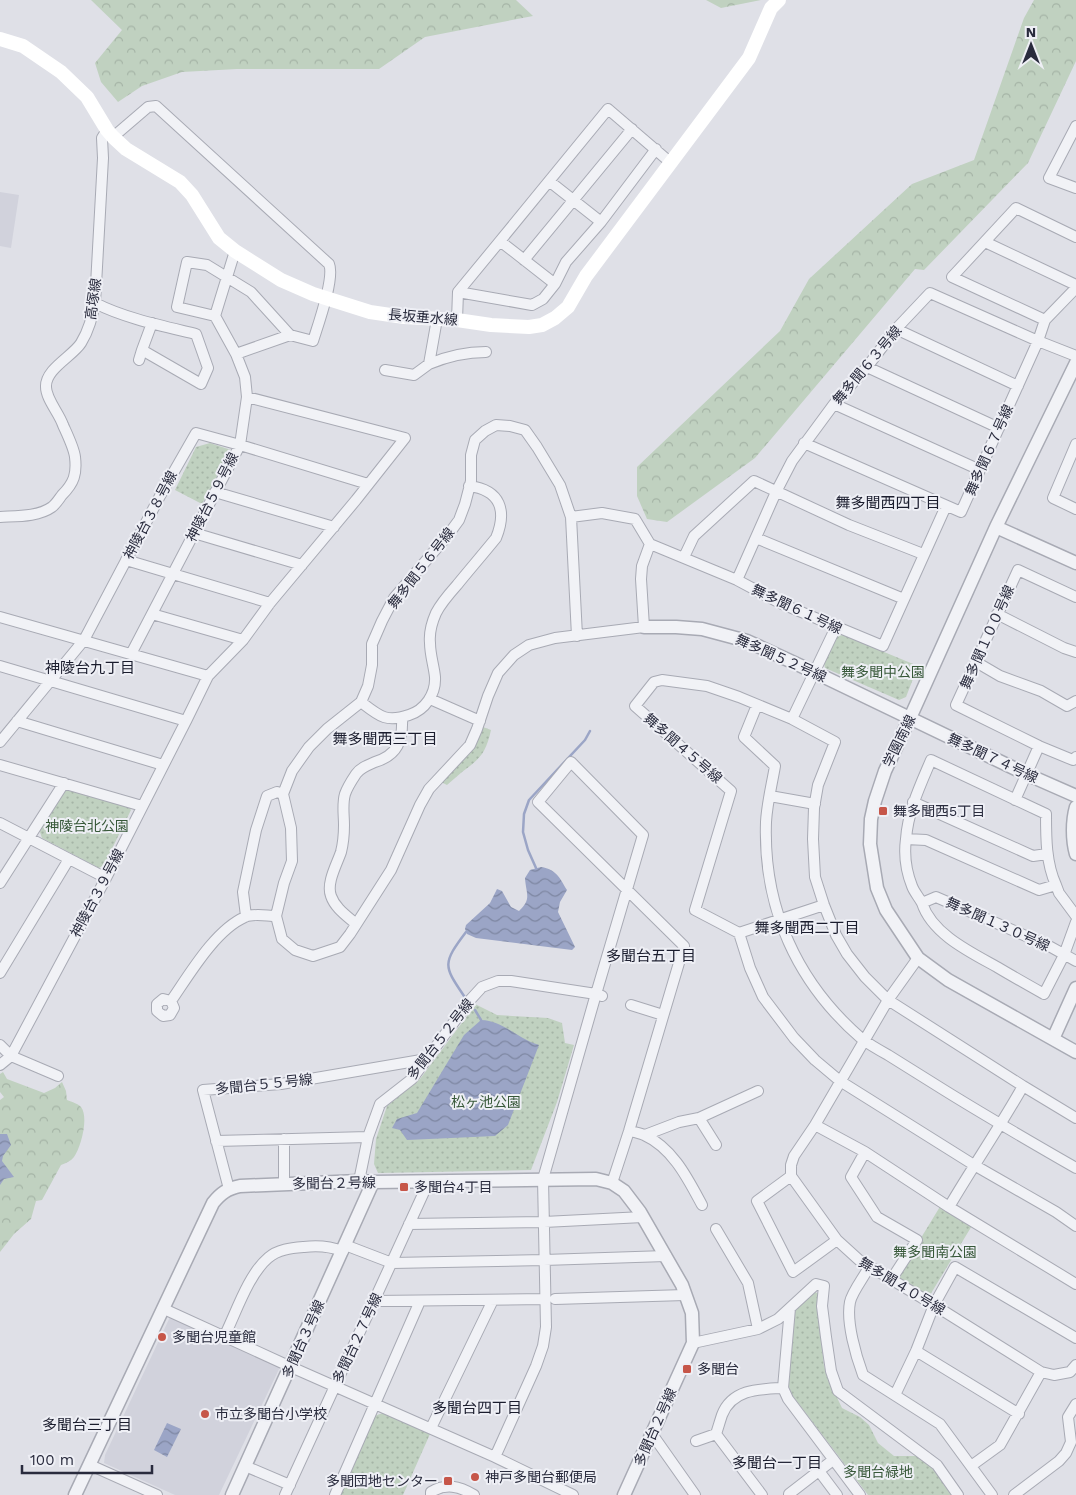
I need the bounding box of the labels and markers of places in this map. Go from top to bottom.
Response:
place label: 舞多聞西5丁目 [893,803,985,819]
marker: 舞多聞西5丁目 [877,805,889,817]
place label: 多聞台4丁目 [414,1179,493,1195]
marker: 多聞台4丁目 [398,1181,410,1193]
place label: 多聞台児童館 [172,1329,256,1345]
marker: 多聞台児童館 [156,1331,168,1343]
place label: 多聞台 [697,1361,739,1377]
marker: 多聞台 [681,1363,693,1375]
place label: 市立多聞台小学校 [215,1406,327,1422]
marker: 市立多聞台小学校 [199,1408,211,1420]
place label: 神戸多聞台郵便局 [485,1469,597,1485]
marker: 神戸多聞台郵便局 [469,1471,481,1483]
place label: 多聞団地センター [326,1473,438,1489]
marker: 多聞団地センター [442,1475,454,1487]

